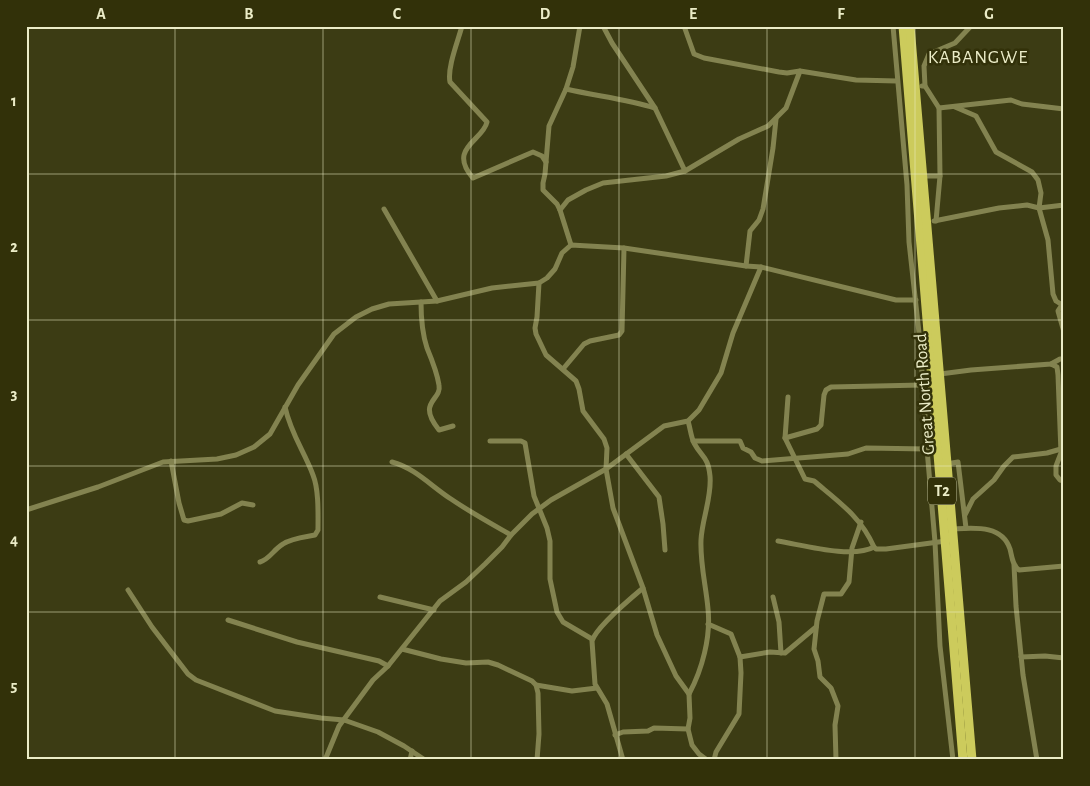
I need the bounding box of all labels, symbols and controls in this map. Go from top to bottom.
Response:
text: A [96,6,106,22]
text: B [244,6,254,22]
text: C [393,6,402,22]
text: D [540,6,551,22]
text: E [689,6,697,22]
text: F [837,6,845,22]
text: G [984,6,994,22]
district label: KABANGWE [928,48,1028,67]
text: 1 [11,93,17,109]
text: 2 [10,239,18,255]
street label: Great North Road [912,333,938,455]
text: 3 [11,386,18,402]
road number: T2 [928,478,956,504]
text: 4 [10,532,18,548]
text: 5 [11,678,18,694]

